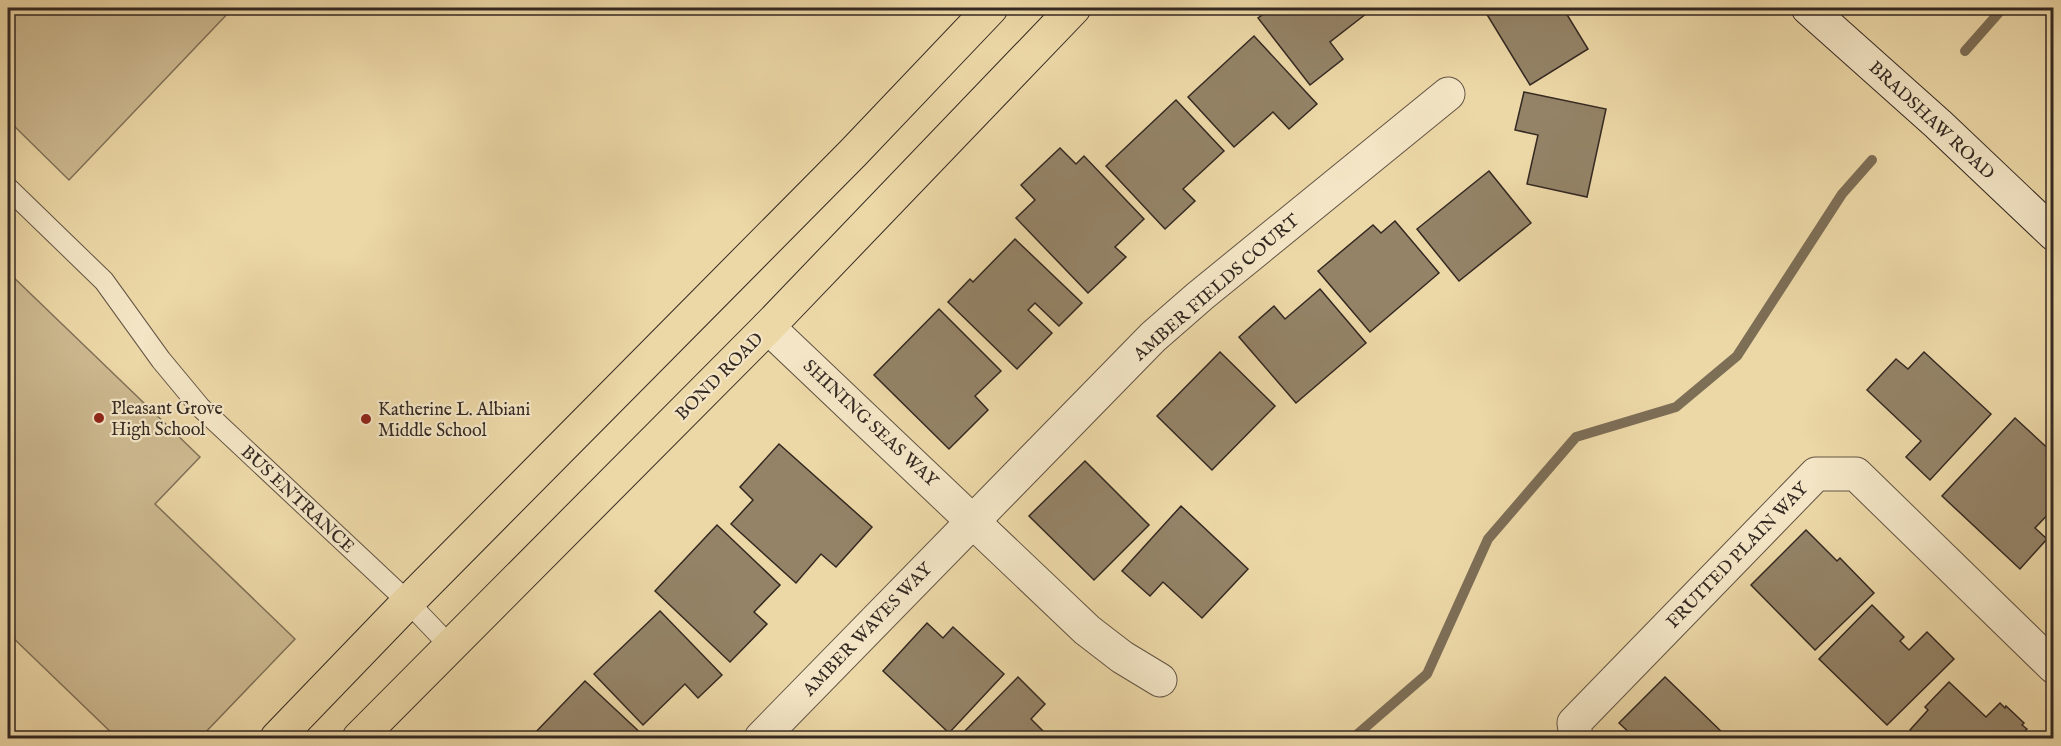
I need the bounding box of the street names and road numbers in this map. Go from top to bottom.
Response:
street label: BRADSHAW ROAD [1863,57,1999,185]
street label: AMBER FIELDS COURT [1129,210,1305,367]
street label: BOND ROAD [671,328,769,426]
street label: SHINING SEAS WAY [797,355,943,493]
street label: BUS ENTRANCE [235,441,359,559]
street label: FRUITED PLAIN WAY [1662,478,1814,634]
street label: AMBER WAVES WAY [798,558,938,702]

